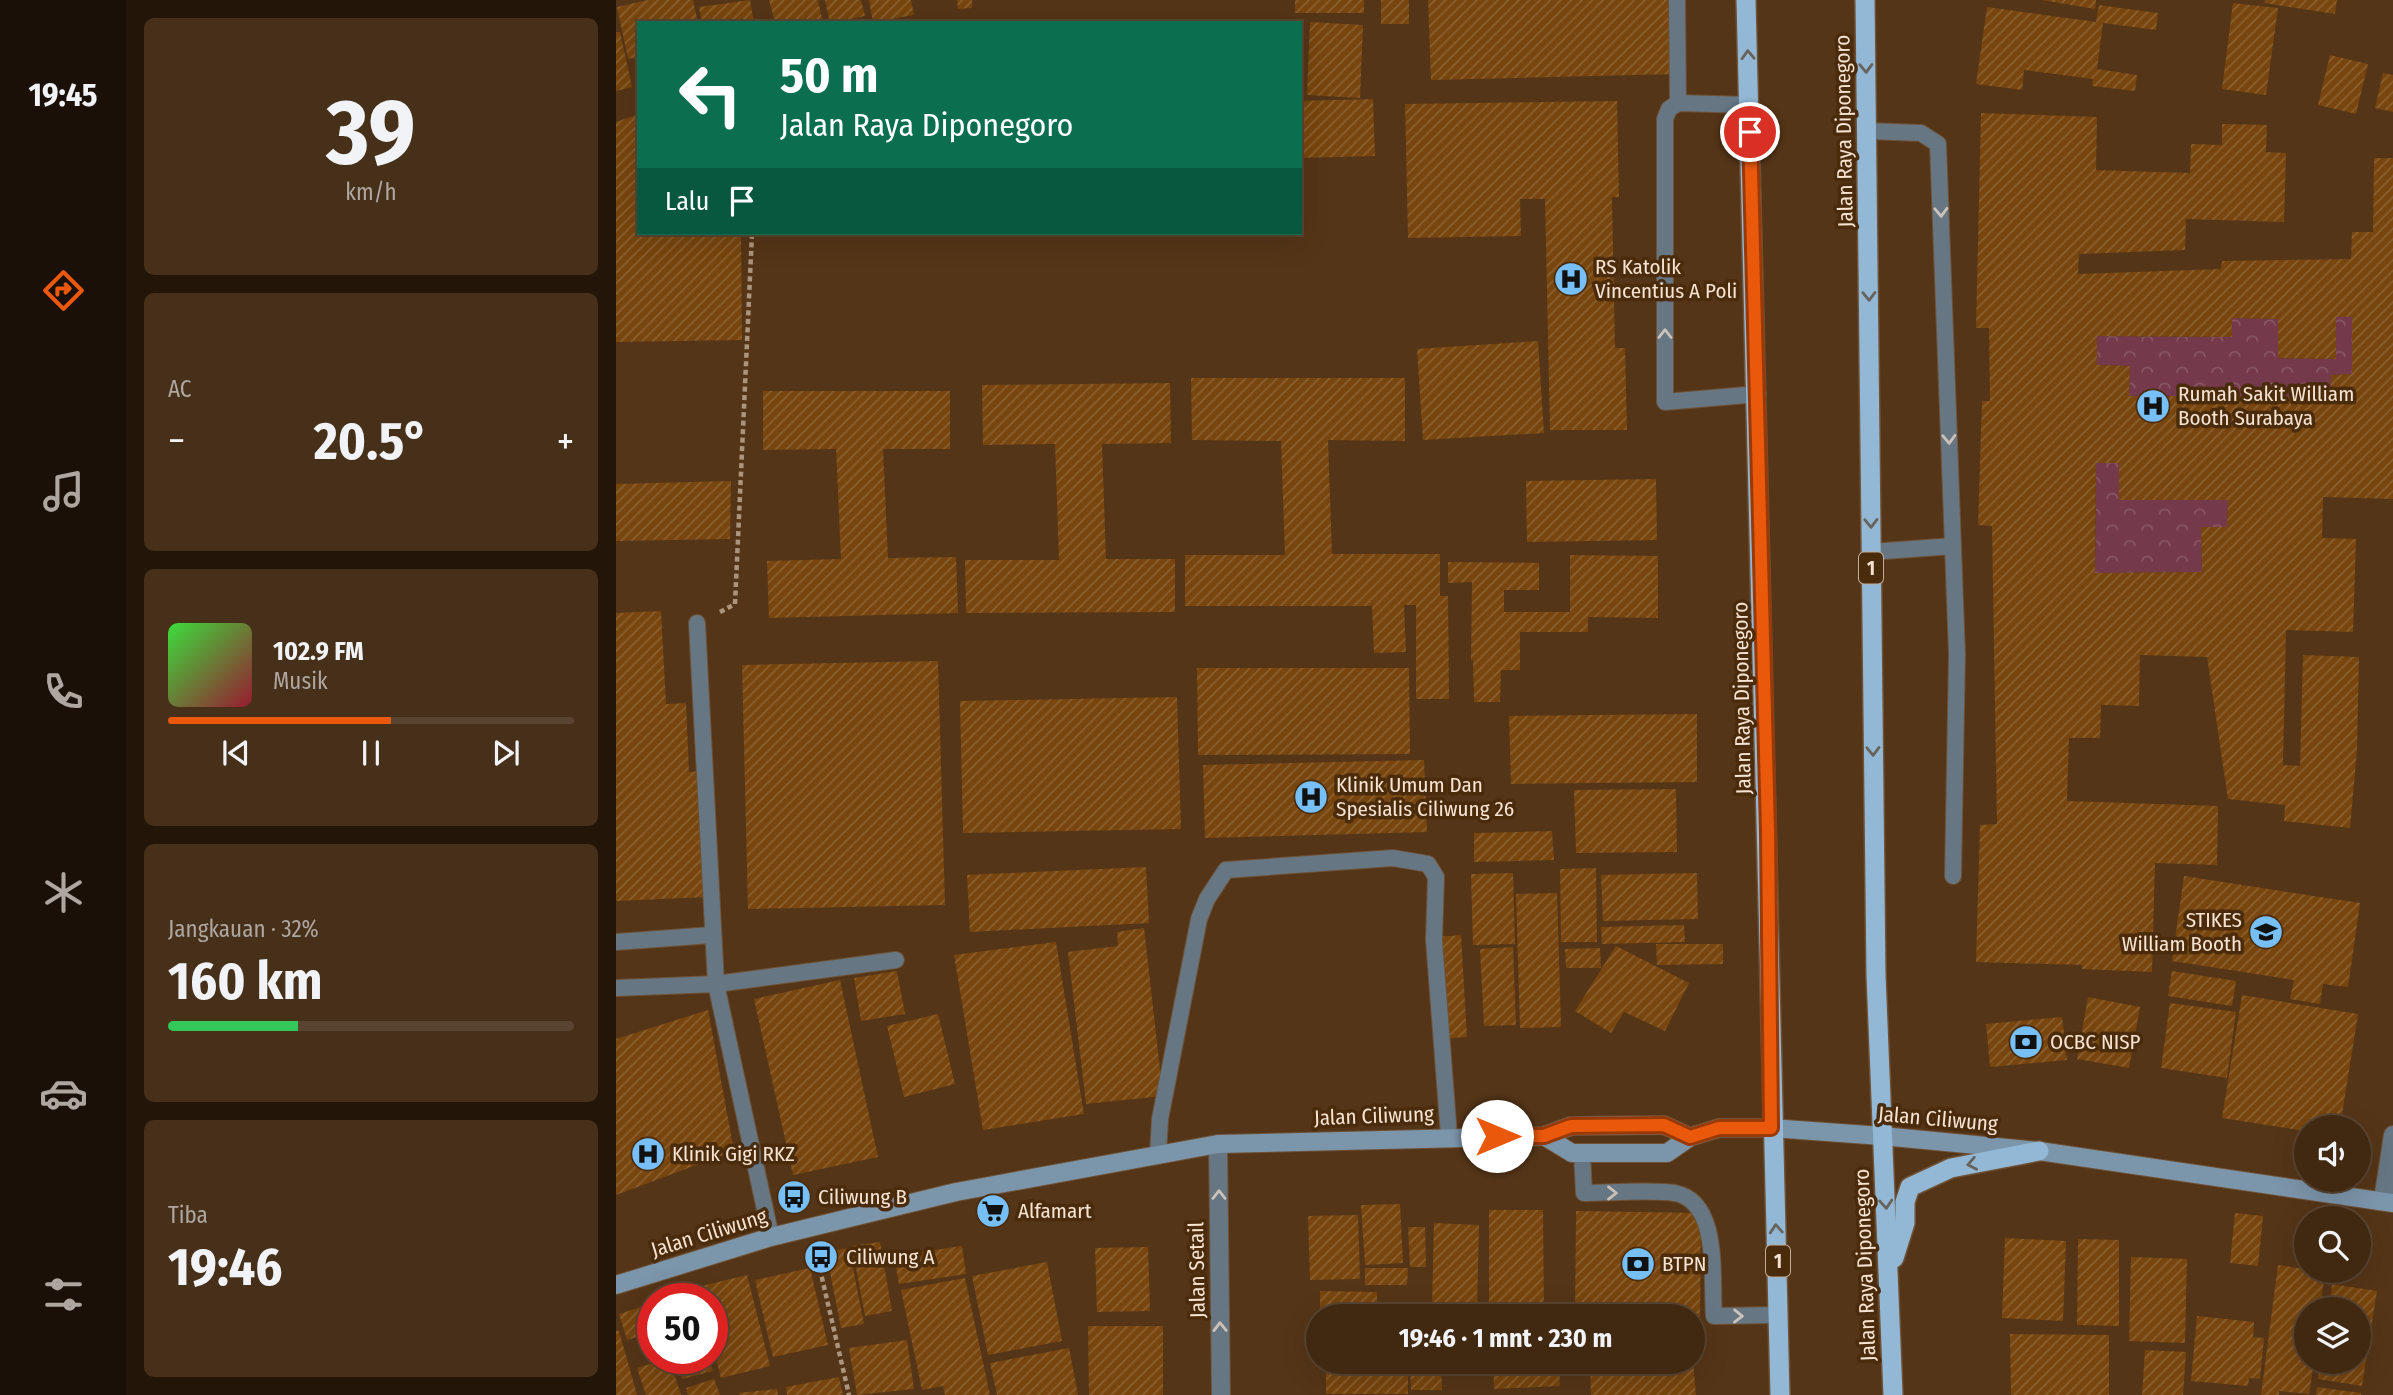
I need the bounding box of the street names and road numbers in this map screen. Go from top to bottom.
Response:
street label: Jalan Raya Diponegoro [1829,34,1859,228]
road number: 1 [1859,552,1883,583]
street label: Jalan Raya Diponegoro [1727,601,1757,795]
street label: Jalan Ciliwung [1314,1101,1435,1131]
street label: Jalan Ciliwung [1877,1101,1999,1137]
street label: Jalan Raya Diponegoro [1849,1168,1881,1362]
street label: Jalan Ciliwung [648,1203,770,1263]
street label: Jalan Setail [1183,1221,1211,1318]
road number: 1 [1766,1246,1790,1276]

